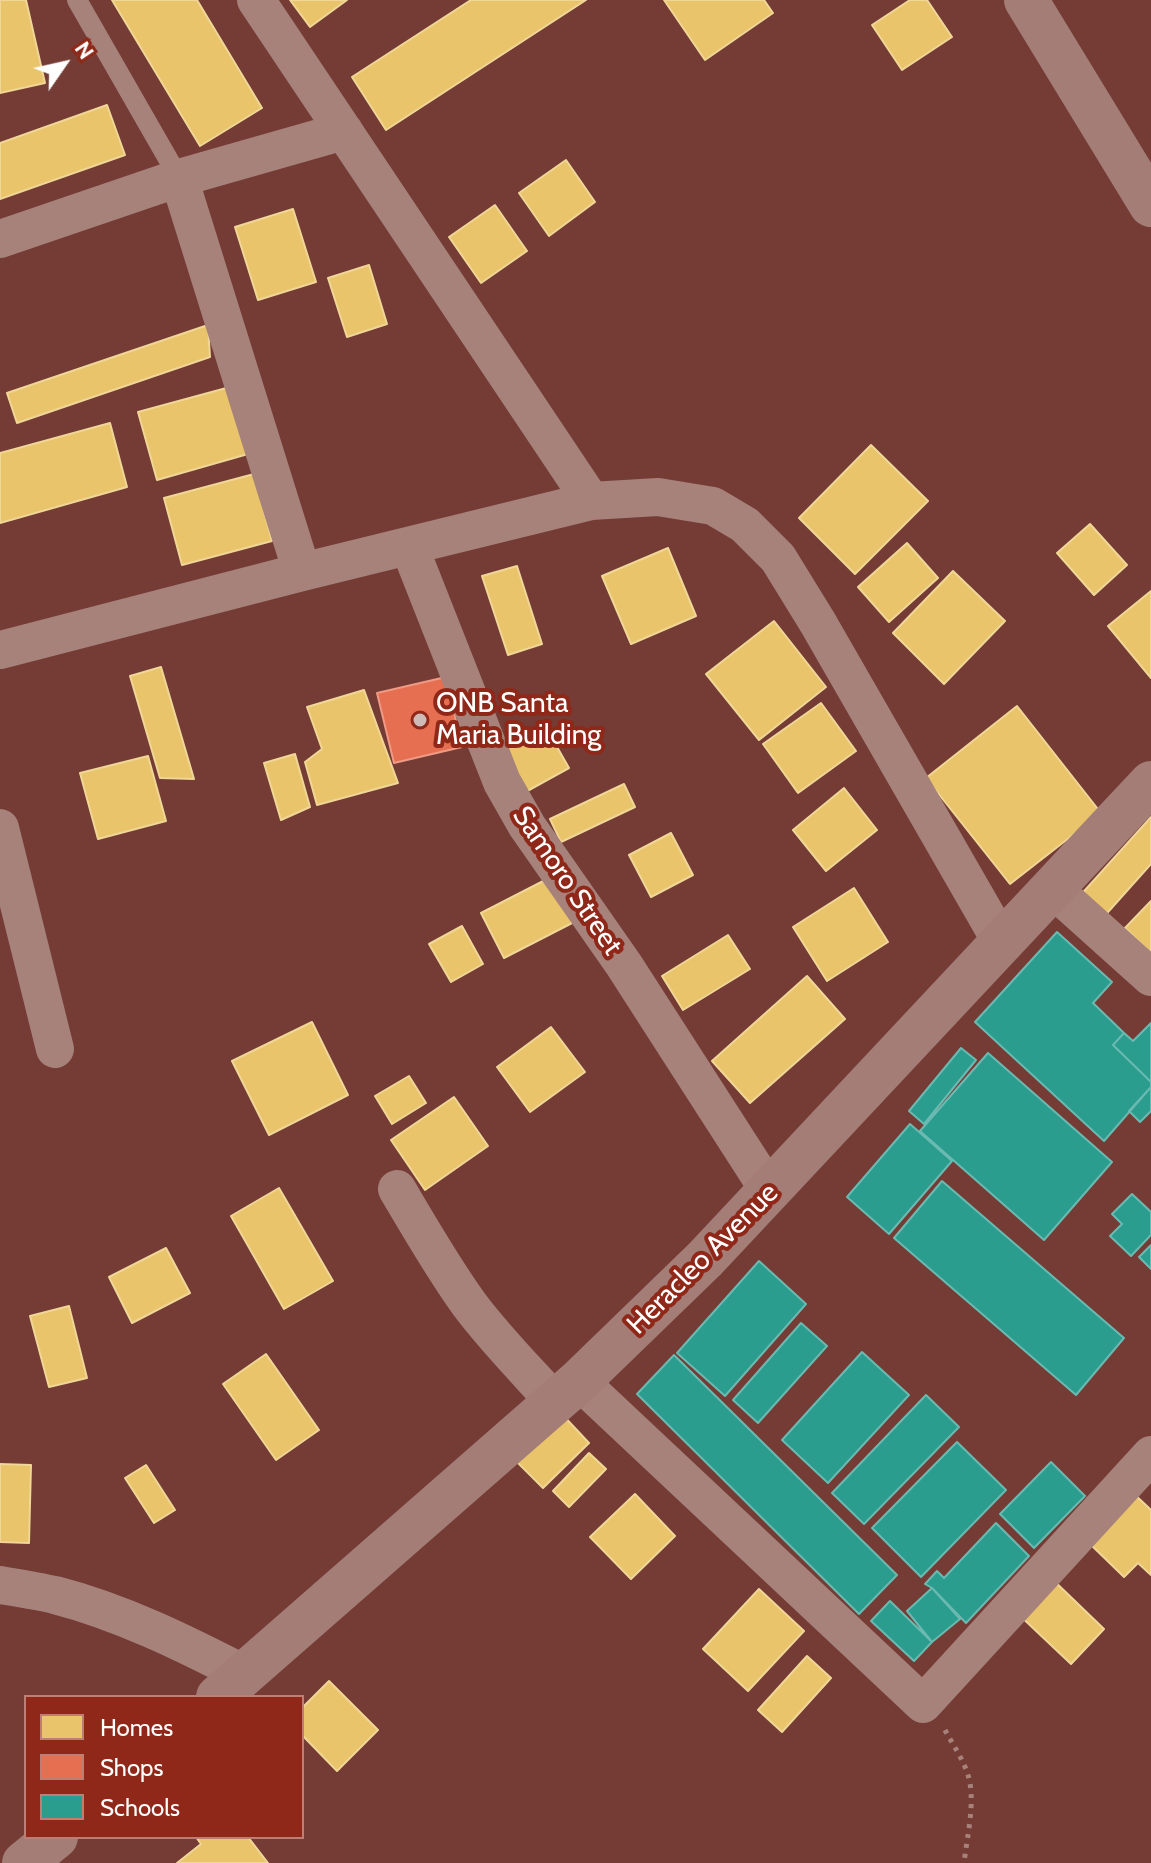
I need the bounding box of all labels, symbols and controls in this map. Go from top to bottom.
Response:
north arrow [24,24,104,104]
text: N [69,36,100,64]
place label: ONB Santa Maria Building [436,687,601,753]
marker: ONB Santa Maria Building [411,711,429,729]
street label: Samoro Street [505,800,629,962]
street label: Heracleo Avenue [620,1176,786,1342]
legend [24,1695,304,1839]
text: Homes [100,1713,173,1742]
text: Shops [100,1753,163,1782]
text: Schools [100,1793,180,1822]

